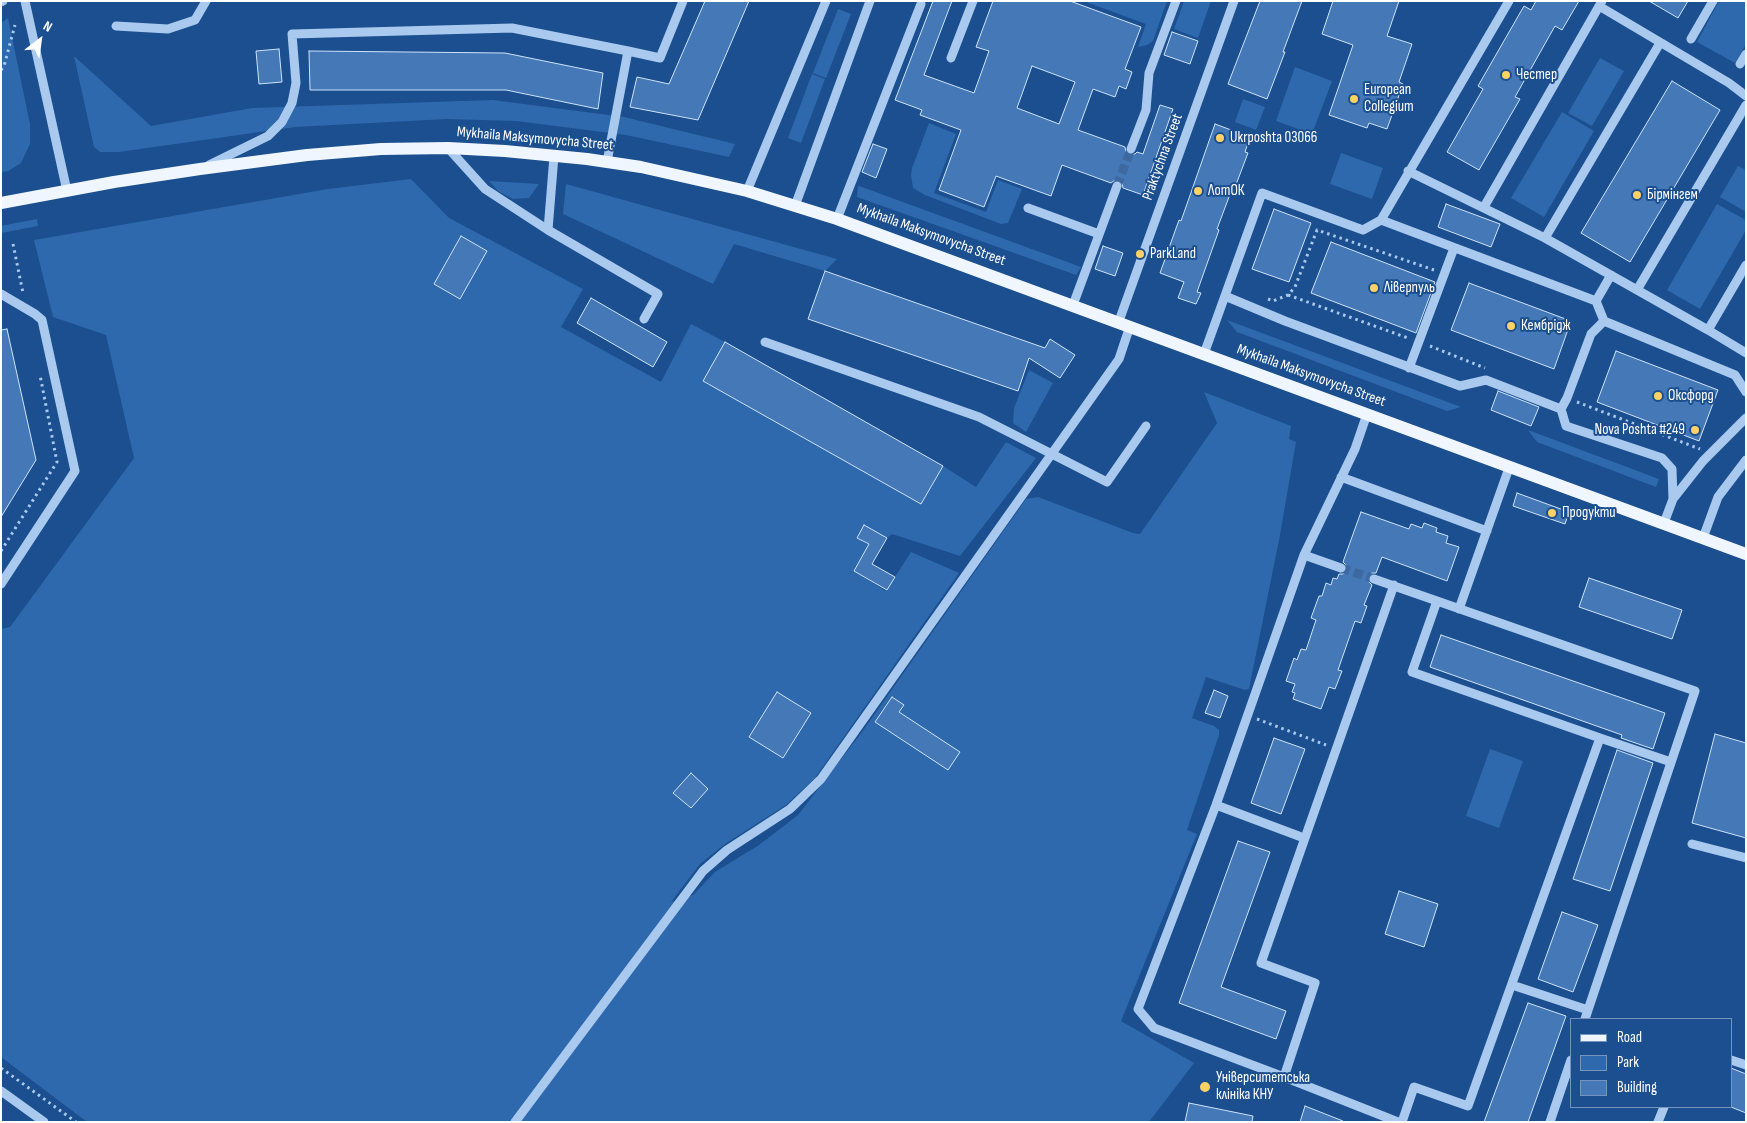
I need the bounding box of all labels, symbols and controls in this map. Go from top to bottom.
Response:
north arrow [15,15,65,65]
text: N [40,17,55,36]
place label: Честер [1516,66,1557,84]
marker: Честер [1500,69,1512,81]
place label: European Collegium [1364,81,1414,116]
marker: European Collegium [1348,93,1360,105]
street label: Praktychna Street [1139,111,1187,203]
street label: Mykhaila Maksymovycha Street [456,123,614,155]
place label: Ukrposhta 03066 [1230,129,1317,147]
marker: Ukrposhta 03066 [1214,132,1226,144]
place label: ЛотОК [1208,182,1245,200]
marker: ЛотОК [1192,185,1204,197]
place label: Бірмінгем [1647,186,1698,204]
marker: Бірмінгем [1631,189,1643,201]
street label: Mykhaila Maksymovycha Street [854,200,1008,270]
place label: ParkLand [1150,245,1196,263]
marker: ParkLand [1134,248,1146,260]
place label: Ліверпуль [1384,279,1435,297]
marker: Ліверпуль [1368,282,1380,294]
place label: Кембрідж [1521,317,1570,335]
marker: Кембрідж [1505,320,1517,332]
street label: Mykhaila Maksymovycha Street [1234,341,1388,411]
place label: Оксфорд [1668,387,1714,405]
marker: Оксфорд [1652,390,1664,402]
place label: Nova Poshta #249 [1595,421,1685,439]
marker: Nova Poshta #249 [1689,424,1701,436]
place label: Продукти [1562,504,1616,522]
marker: Продукти [1546,507,1558,519]
legend [1570,1018,1732,1108]
text: Road [1617,1028,1642,1047]
text: Park [1617,1053,1639,1072]
place label: Університетська клініка КНУ [1216,1069,1310,1104]
text: Building [1617,1078,1657,1097]
marker: Університетська клініка КНУ [1198,1080,1212,1094]

